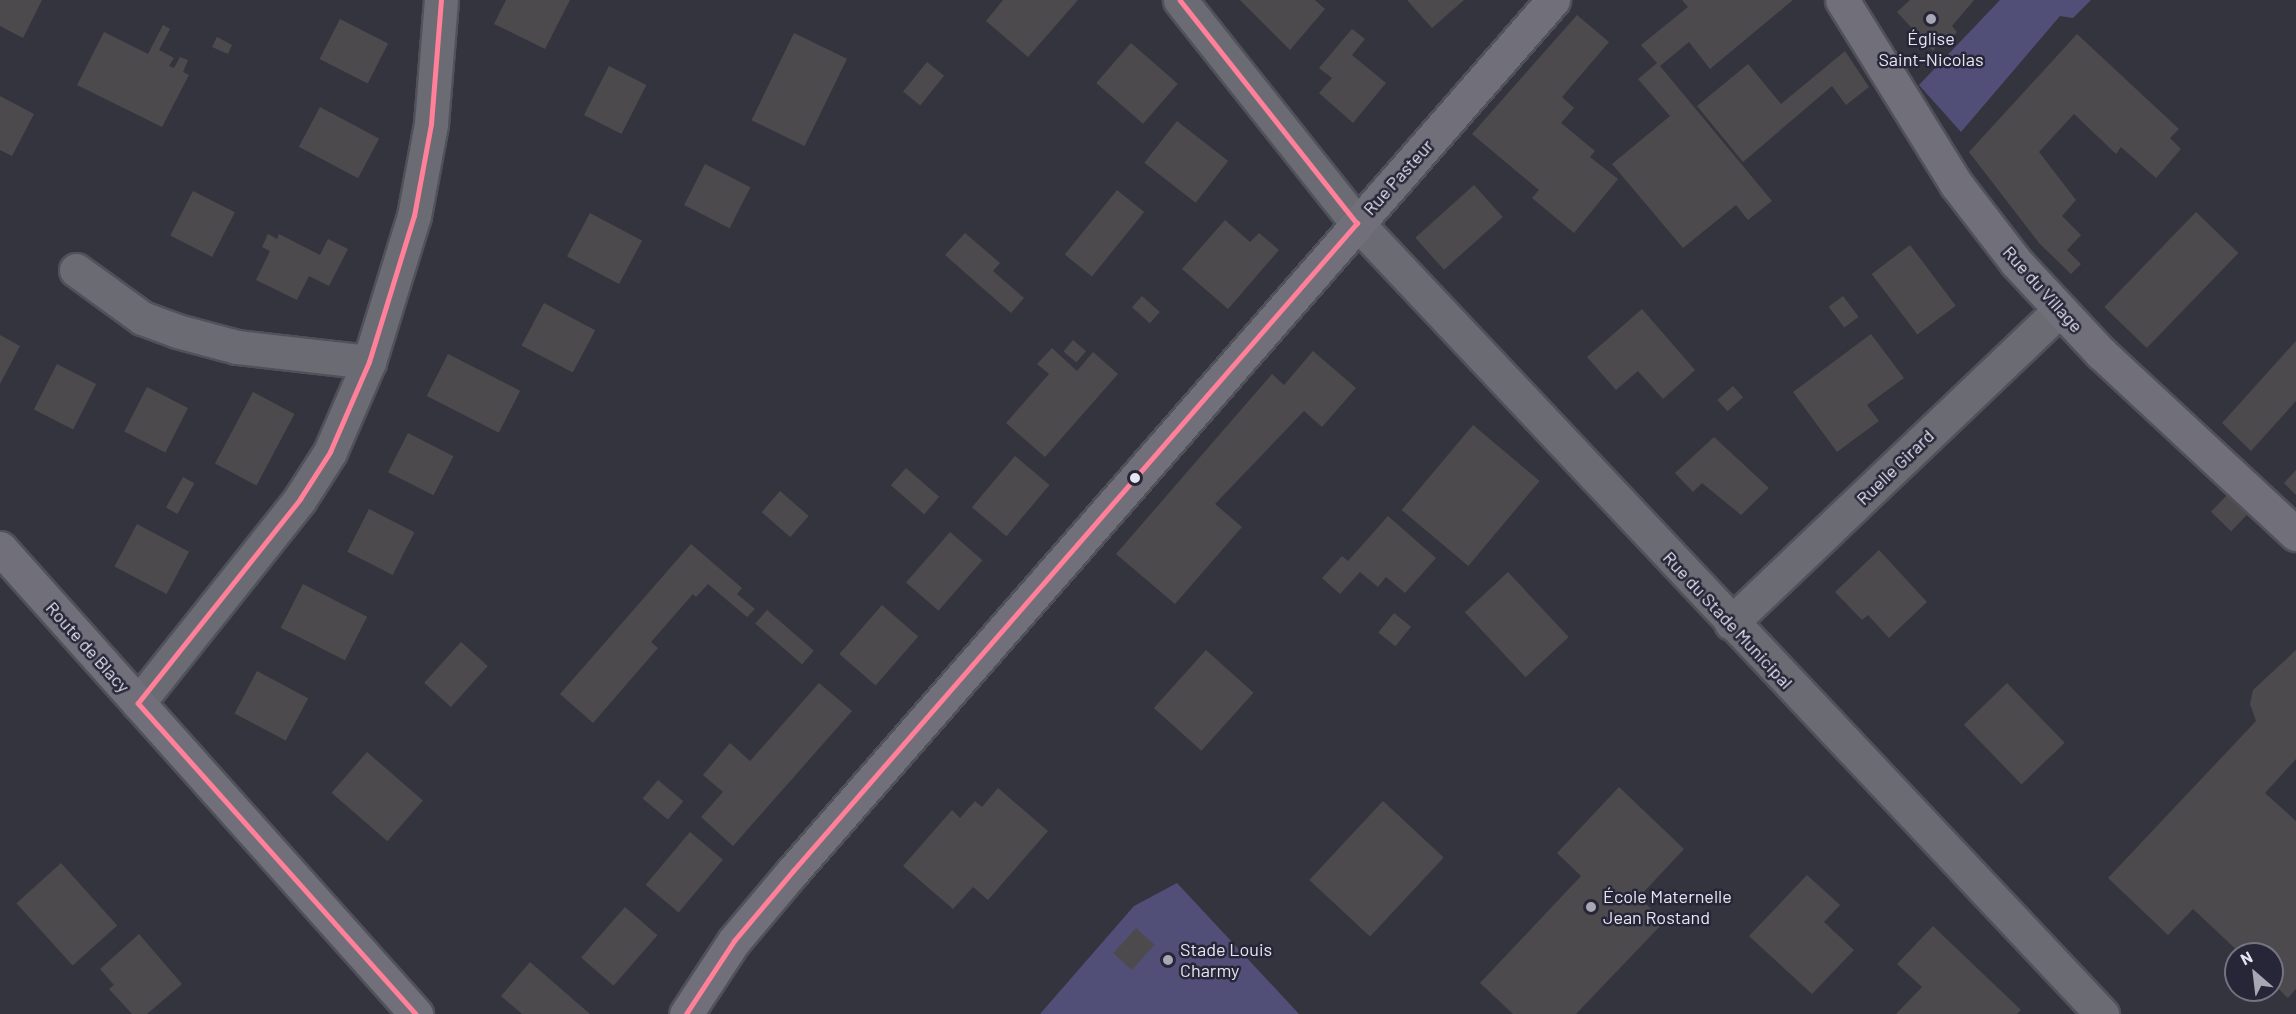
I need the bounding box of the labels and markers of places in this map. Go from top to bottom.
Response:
marker: Église Saint-Nicolas [1924,12,1938,26]
place label: Église Saint-Nicolas [1878,28,1984,70]
unlabelled marker [1129,472,1141,484]
place label: École Maternelle Jean Rostand [1603,886,1732,928]
marker: École Maternelle Jean Rostand [1584,900,1598,914]
place label: Stade Louis Charmy [1180,939,1272,982]
marker: Stade Louis Charmy [1161,953,1175,967]

